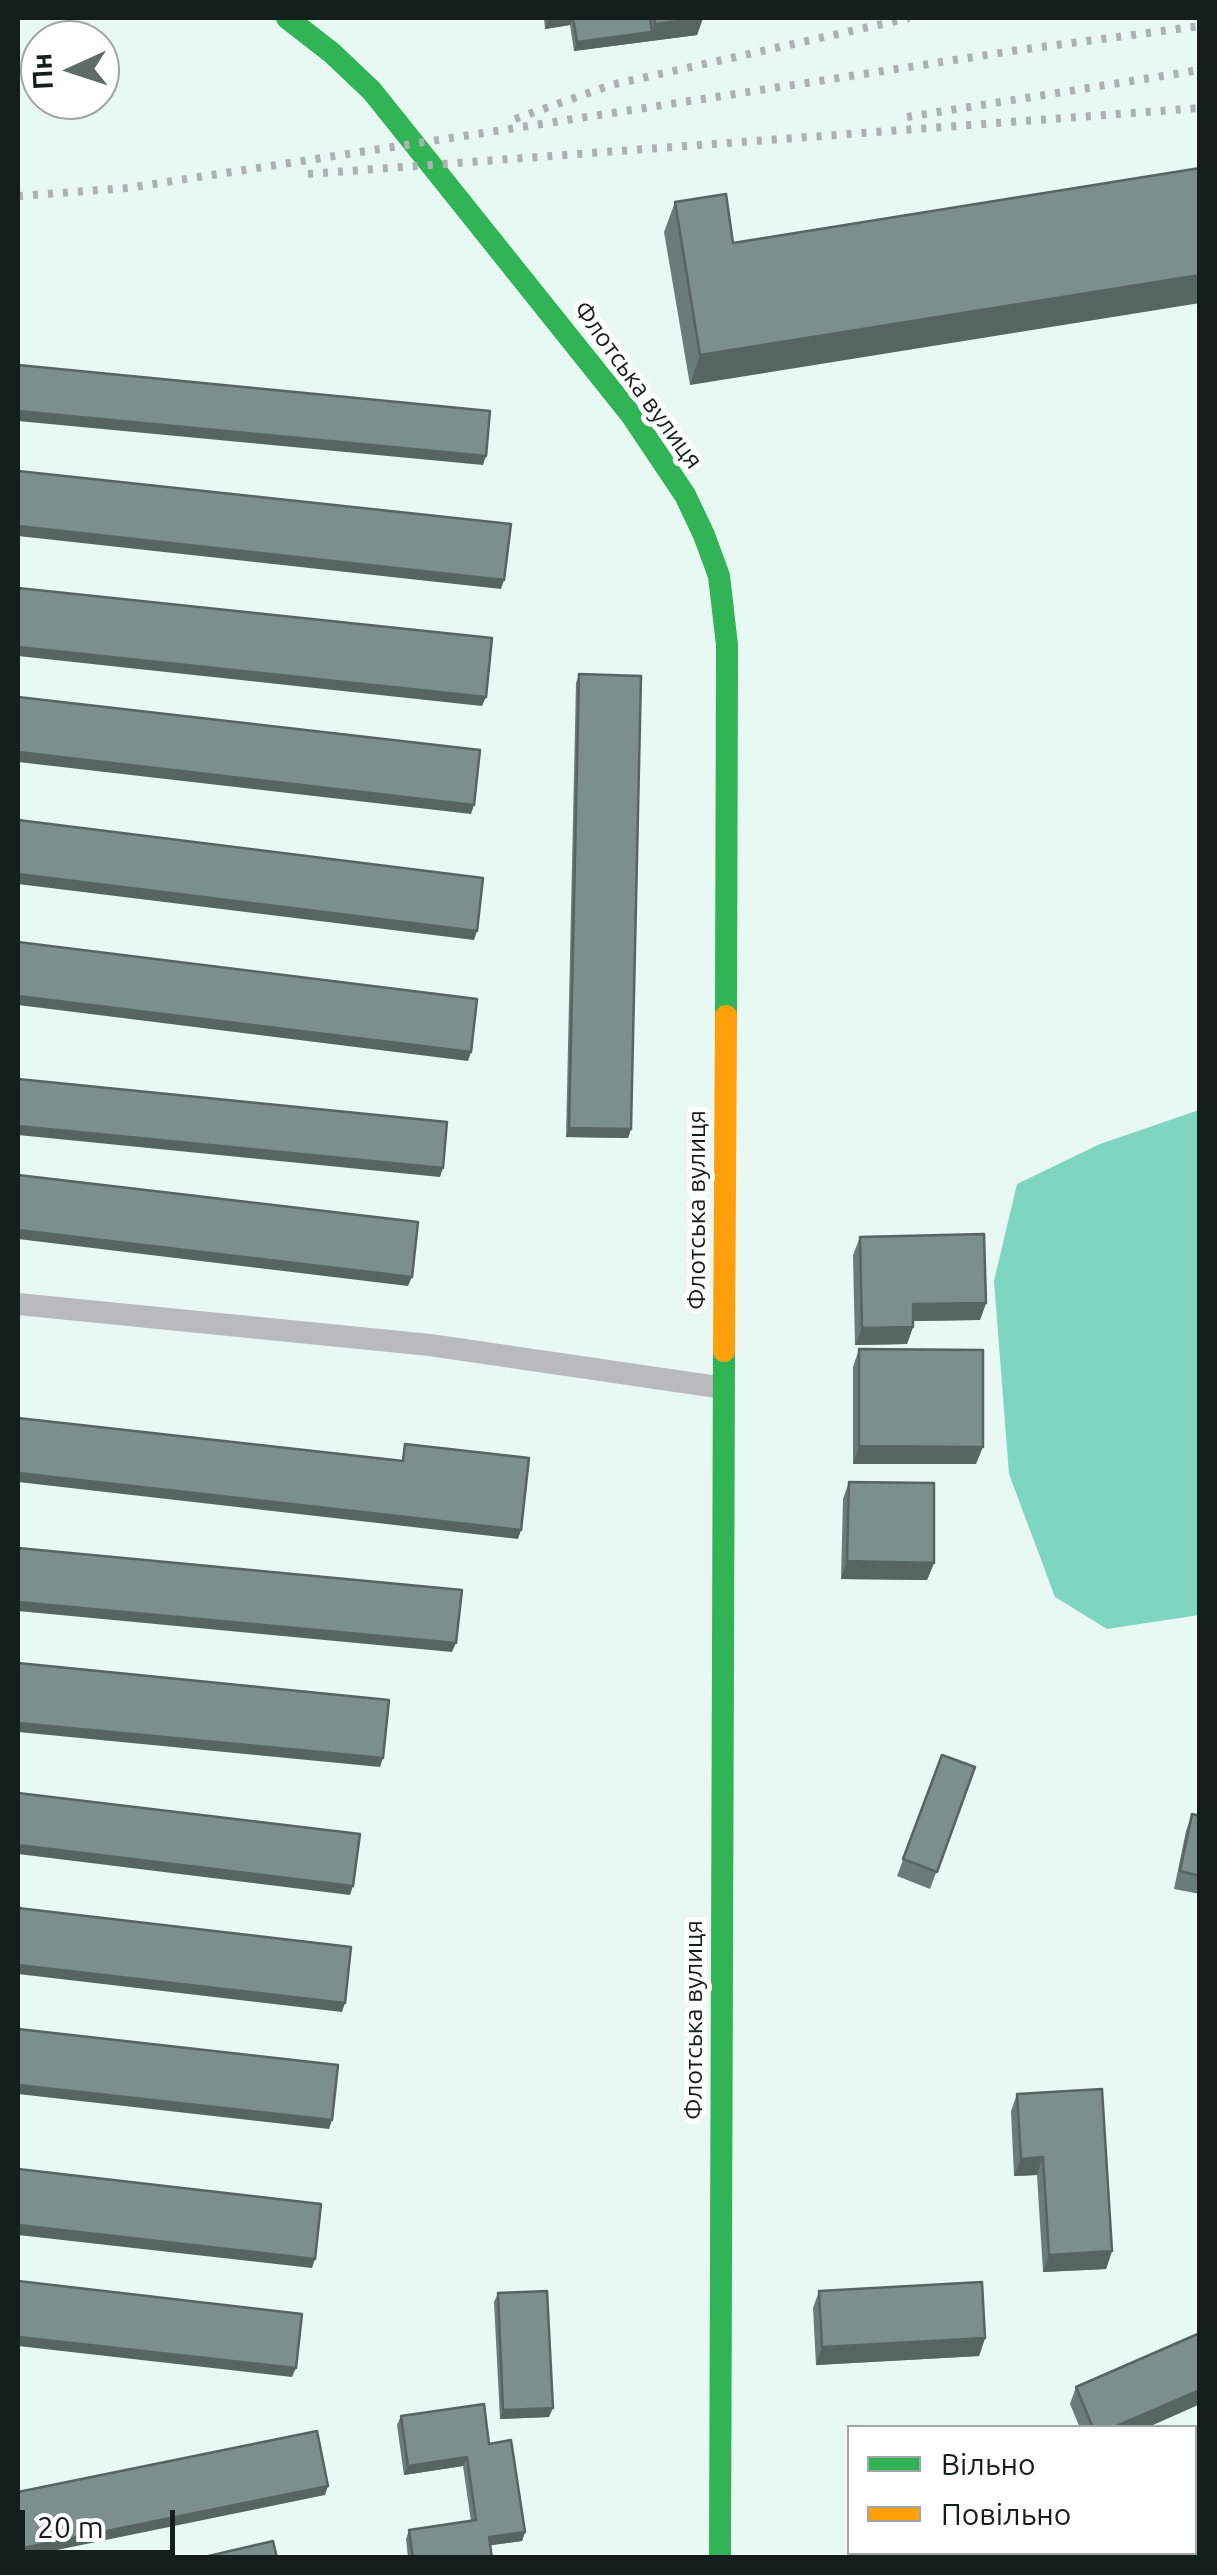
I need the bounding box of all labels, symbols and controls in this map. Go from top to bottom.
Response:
north arrow [20,20,120,120]
text: Пн [25,52,58,91]
street label: Флотська вулиця [567,295,709,475]
street label: Флотська вулиця [682,1110,712,1310]
street label: Флотська вулиця [679,1920,709,2120]
legend [847,2425,1197,2555]
text: Вільно [941,2447,1036,2481]
scale bar [25,2490,180,2552]
text: Повільно [941,2497,1071,2531]
text: 20 m [37,2510,104,2544]

